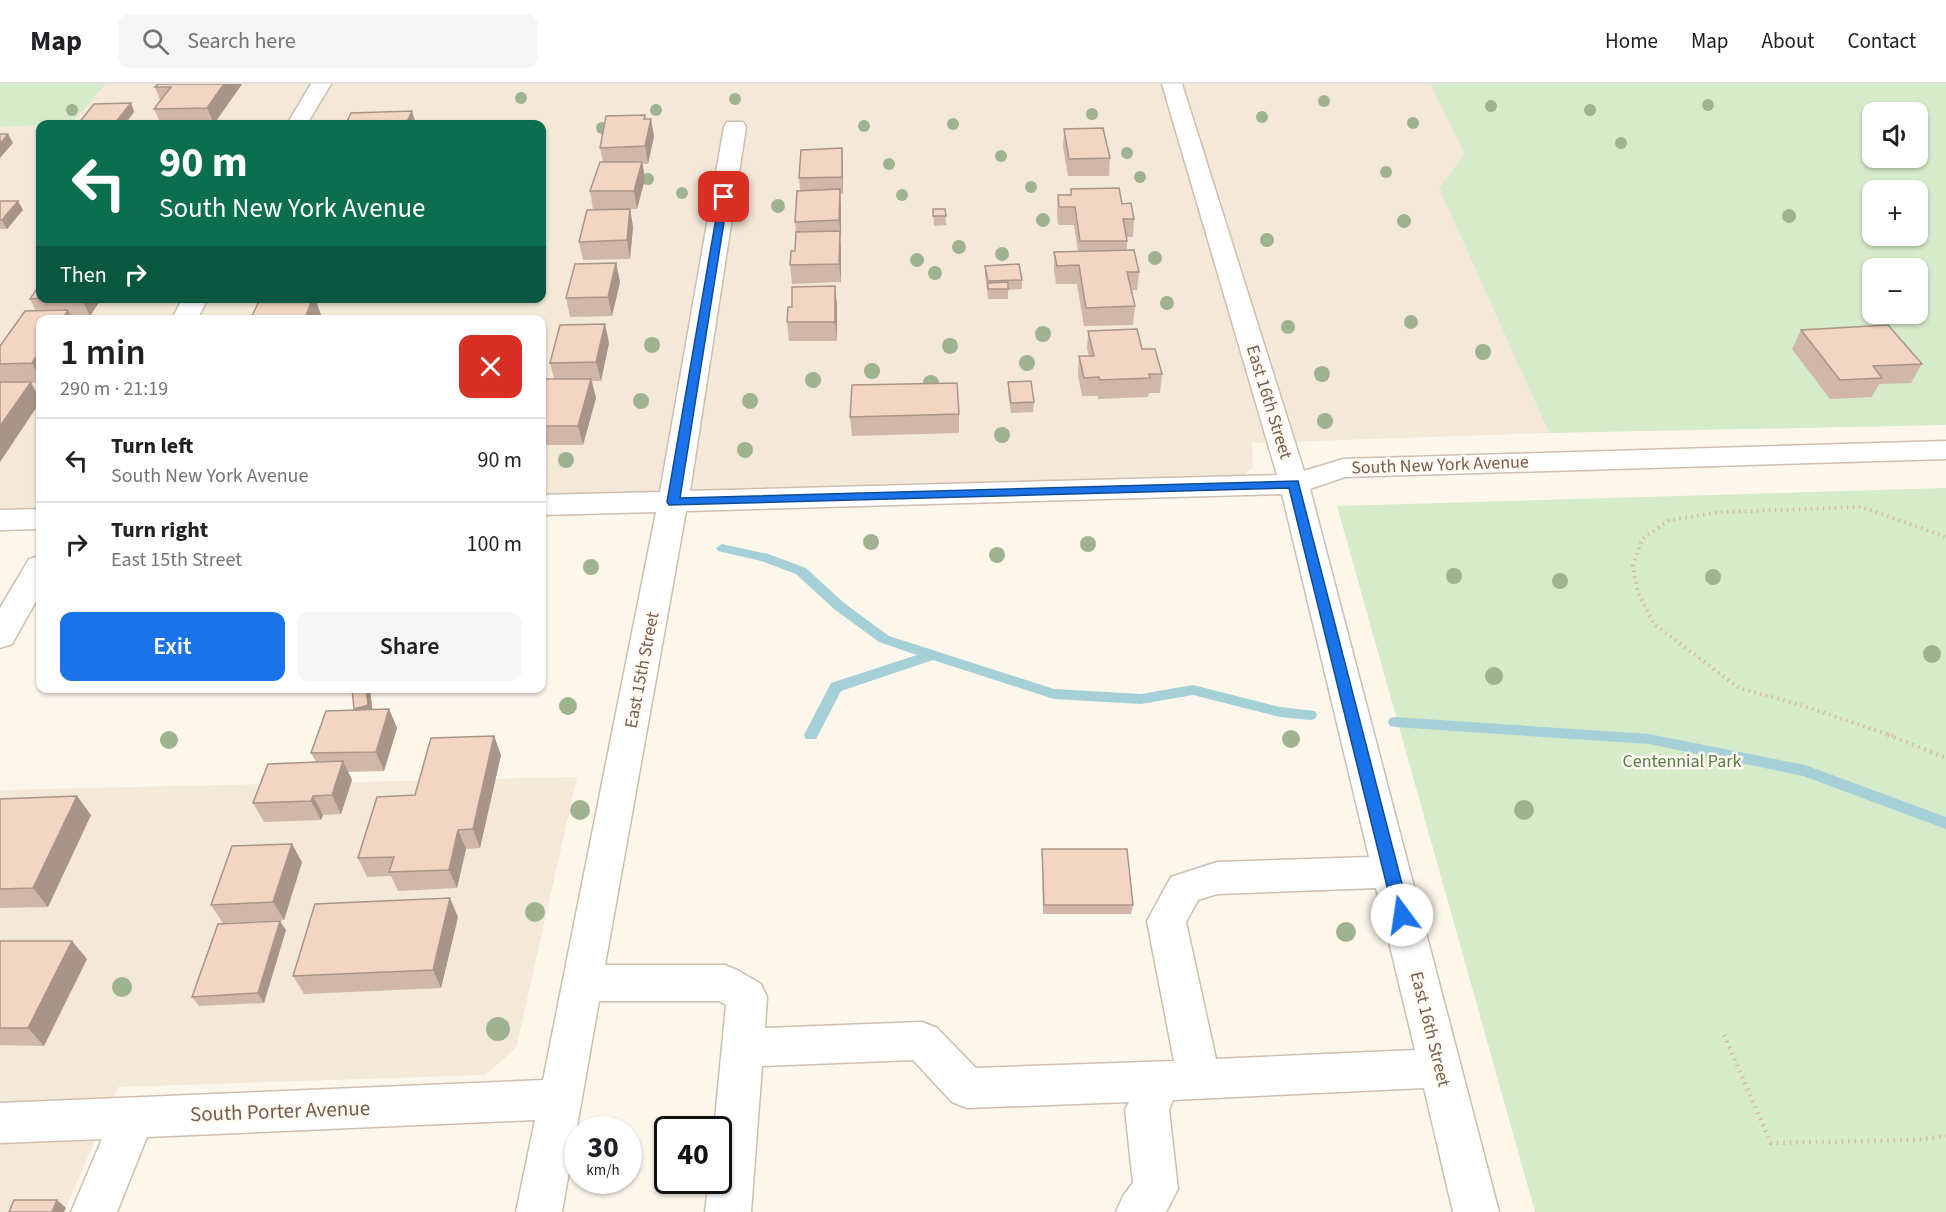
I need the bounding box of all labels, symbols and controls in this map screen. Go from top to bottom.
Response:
search box [118,14,538,68]
text: Map [30,21,82,61]
icon: search [139,25,172,58]
text: Search here [187,25,296,57]
text: Home [1605,26,1658,56]
text: Map [1691,26,1729,56]
text: About [1762,26,1814,56]
text: Contact [1847,26,1916,56]
map controls [1862,102,1928,324]
button: sound [1862,102,1928,168]
text: 90 m [159,133,248,193]
icon: left [60,144,138,222]
pin [698,171,749,222]
icon: arrive [707,180,740,213]
button: + [1862,180,1928,246]
text: South New York Avenue [159,189,426,228]
icon: right [119,258,152,291]
button: − [1862,258,1928,324]
text: Then [60,259,107,291]
text: 1 min [60,327,146,378]
button: close [459,335,522,398]
street label: East 16th Street [1240,342,1298,462]
text: 290 m · 21:19 [60,375,168,403]
text: Turn left [111,430,193,462]
icon: left [60,444,93,477]
text: 90 m [477,444,522,476]
street label: South New York Avenue [1351,449,1529,481]
text: South New York Avenue [111,462,308,490]
text: Turn right [111,514,208,546]
icon: right [60,528,93,561]
text: 100 m [467,528,522,560]
text: East 15th Street [111,546,242,574]
street label: East 15th Street [618,610,666,730]
button: Exit [60,612,285,681]
button: Share [297,612,522,681]
park label: Centennial Park [1623,749,1742,774]
position arrow [1370,883,1434,947]
street label: East 16th Street [1404,969,1456,1089]
street label: South Porter Avenue [189,1093,371,1129]
speed limit sign: 40 [654,1116,732,1194]
text: 30 [587,1126,619,1169]
text: km/h [586,1160,620,1181]

